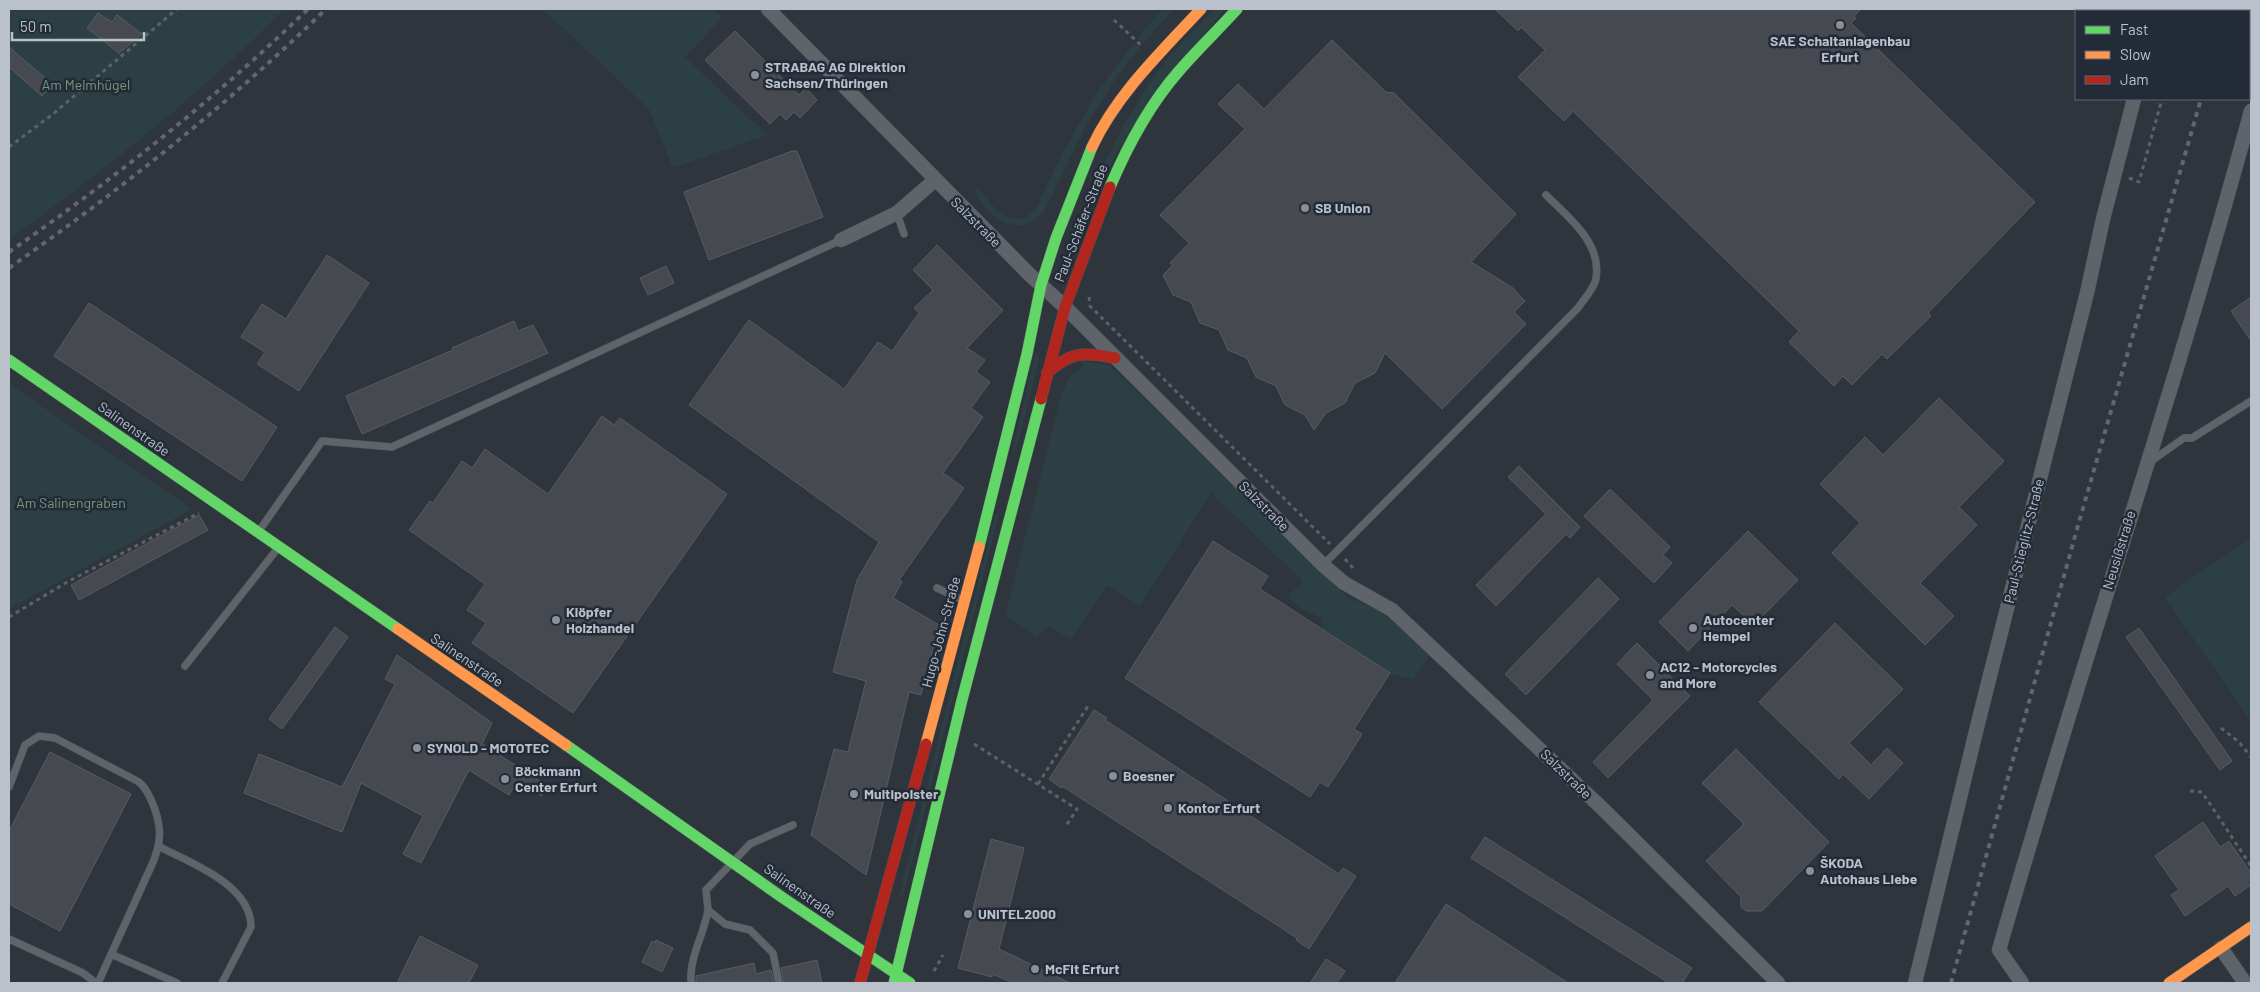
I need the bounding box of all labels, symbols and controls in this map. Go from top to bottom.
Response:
scale bar [12,10,145,42]
legend [2075,10,2250,100]
text: 50 m [20,17,52,35]
marker: SAE Schaltanlagenbau Erfurt [1834,19,1846,31]
text: Fast [2120,20,2148,38]
place label: SAE Schaltanlagenbau Erfurt [1770,32,1910,65]
text: Slow [2120,45,2151,63]
place label: STRABAG AG Direktion Sachsen/Thüringen [765,58,906,91]
marker: STRABAG AG Direktion Sachsen/Thüringen [749,69,761,81]
text: Jam [2120,70,2149,88]
park label: Am Melmhügel [42,76,130,93]
street label: Paul-Schäfer-Straße [1050,161,1111,284]
street label: Salzstraße [948,193,1005,250]
place label: SB Union [1315,199,1370,216]
marker: SB Union [1299,202,1311,214]
street label: Salinenstraße [95,398,174,460]
street label: Salzstraße [1236,477,1293,534]
street label: Paul-Stieglitz-Straße [2000,477,2047,605]
park label: Am Salinengraben [16,494,126,511]
street label: Neusißstraße [2098,508,2139,591]
street label: Hugo-John-Straße [918,574,964,689]
place label: Klöpfer Holzhandel [566,603,634,636]
place label: Autocenter Hempel [1703,611,1775,644]
marker: Klöpfer Holzhandel [550,614,562,626]
marker: Autocenter Hempel [1687,622,1699,634]
street label: Salinenstraße [428,629,507,690]
place label: AC12 - Motorcycles and More [1660,658,1777,691]
marker: AC12 - Motorcycles and More [1644,669,1656,681]
place label: SYNOLD - MOTOTEC [427,739,549,756]
marker: SYNOLD - MOTOTEC [411,742,423,754]
street label: Salzstraße [1537,745,1595,802]
place label: Böckmann Center Erfurt [515,762,597,795]
place label: Boesner [1123,767,1175,784]
marker: Boesner [1107,770,1119,782]
marker: Böckmann Center Erfurt [499,773,511,785]
place label: Multipolster [864,785,939,802]
marker: Multipolster [848,788,860,800]
place label: Kontor Erfurt [1178,799,1260,816]
marker: Kontor Erfurt [1162,802,1174,814]
place label: ŠKODA Autohaus Liebe [1820,854,1918,887]
street label: Salinenstraße [761,860,840,922]
marker: ŠKODA Autohaus Liebe [1804,865,1816,877]
place label: UNITEL2000 [978,905,1056,922]
marker: UNITEL2000 [962,908,974,920]
place label: McFit Erfurt [1045,960,1120,977]
marker: McFit Erfurt [1029,963,1041,975]

